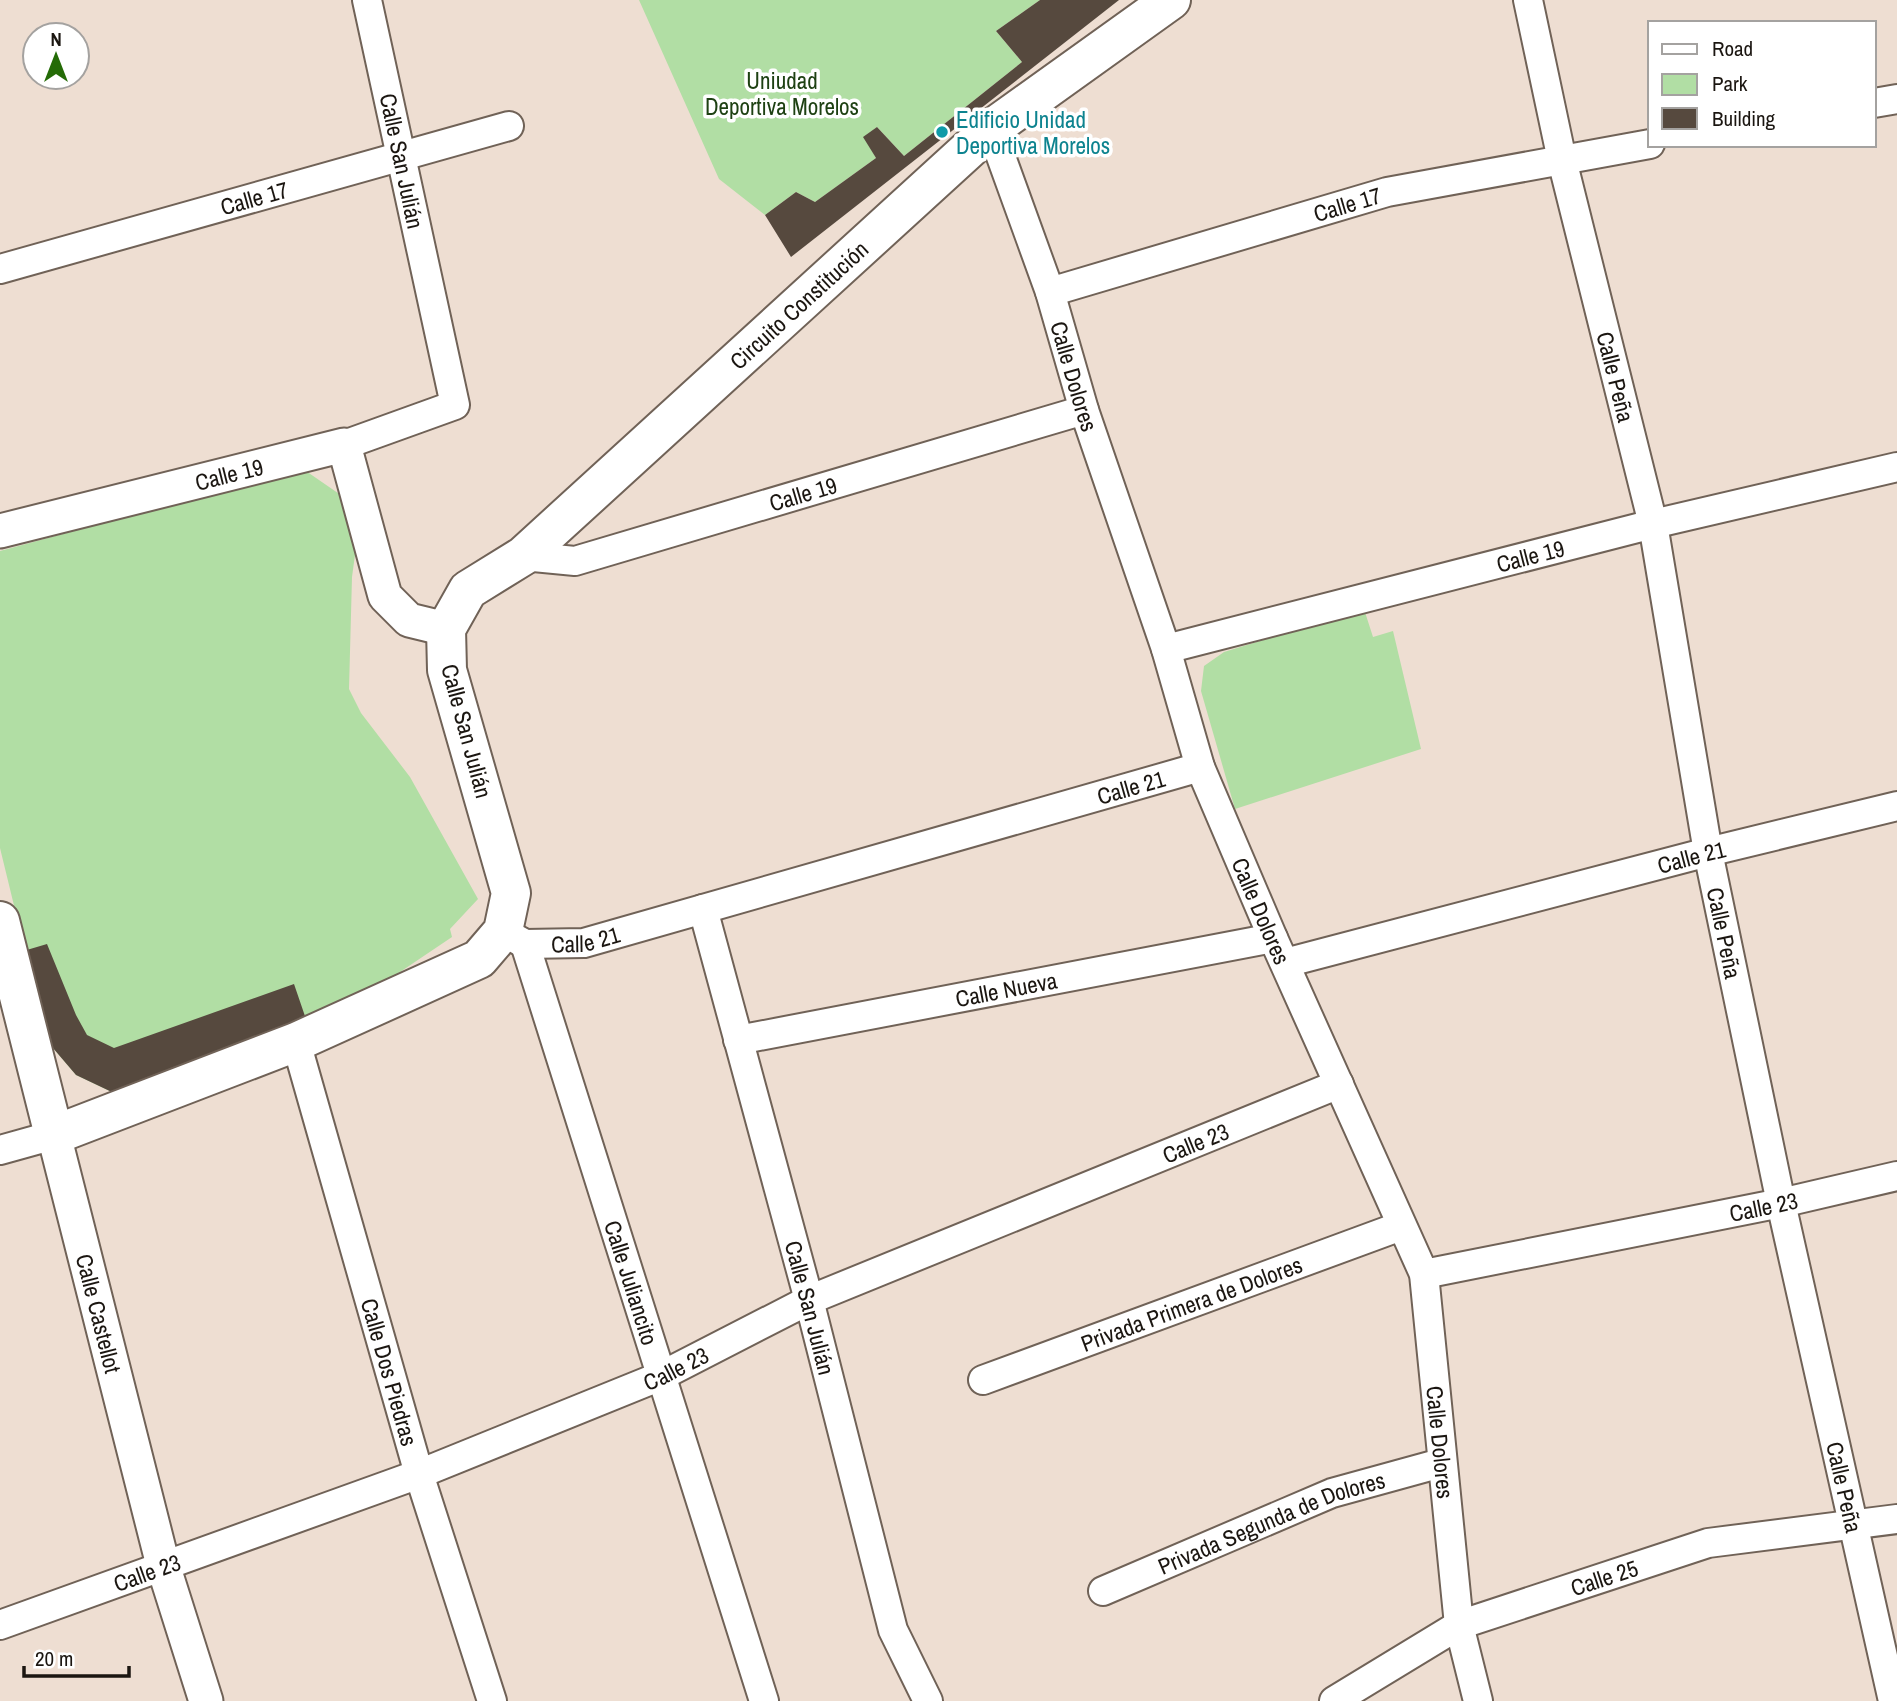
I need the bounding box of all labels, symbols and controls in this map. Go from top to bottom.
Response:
north arrow [21,21,91,91]
legend [1648,21,1876,147]
text: N [50,26,62,52]
text: Road [1712,34,1753,63]
park label: Uniudad Deportiva Morelos [705,65,859,122]
text: Park [1712,69,1748,98]
street label: Calle San Julián [373,91,431,231]
place label: Edificio Unidad Deportiva Morelos [956,104,1110,161]
text: Building [1712,104,1776,133]
marker: Edificio Unidad Deportiva Morelos [934,124,950,140]
street label: Calle 17 [217,173,292,222]
street label: Calle 17 [1310,179,1385,229]
street label: Circuito Constitución [723,233,874,376]
street label: Calle Dolores [1044,318,1106,435]
street label: Calle Peña [1590,328,1643,426]
street label: Calle 19 [192,450,266,497]
street label: Calle 19 [765,469,841,518]
street label: Calle 19 [1493,532,1568,579]
street label: Calle San Julián [434,661,500,801]
street label: Calle 21 [1093,762,1169,811]
street label: Calle 21 [1654,833,1729,880]
street label: Calle Dolores [1225,853,1298,969]
street label: Calle Peña [1700,885,1750,982]
street label: Calle 21 [551,918,624,959]
street label: Calle Nueva [953,964,1060,1014]
street label: Calle 23 [1157,1115,1233,1170]
street label: Calle 23 [1726,1184,1801,1228]
street label: Calle Juliancito [598,1216,666,1349]
street label: Calle San Julián [778,1237,843,1378]
street label: Privada Primera de Dolores [1076,1248,1306,1358]
street label: Calle Castellot [69,1251,129,1376]
street label: Calle Dos Piedras [354,1294,426,1449]
street label: Calle 23 [638,1339,714,1397]
street label: Calle Dolores [1420,1384,1462,1500]
street label: Calle Peña [1820,1439,1870,1536]
street label: Privada Segunda de Dolores [1153,1464,1388,1581]
street label: Calle 23 [109,1546,185,1598]
street label: Calle 25 [1566,1552,1642,1603]
scale bar [24,1634,130,1678]
text: 20 m [35,1644,73,1673]

